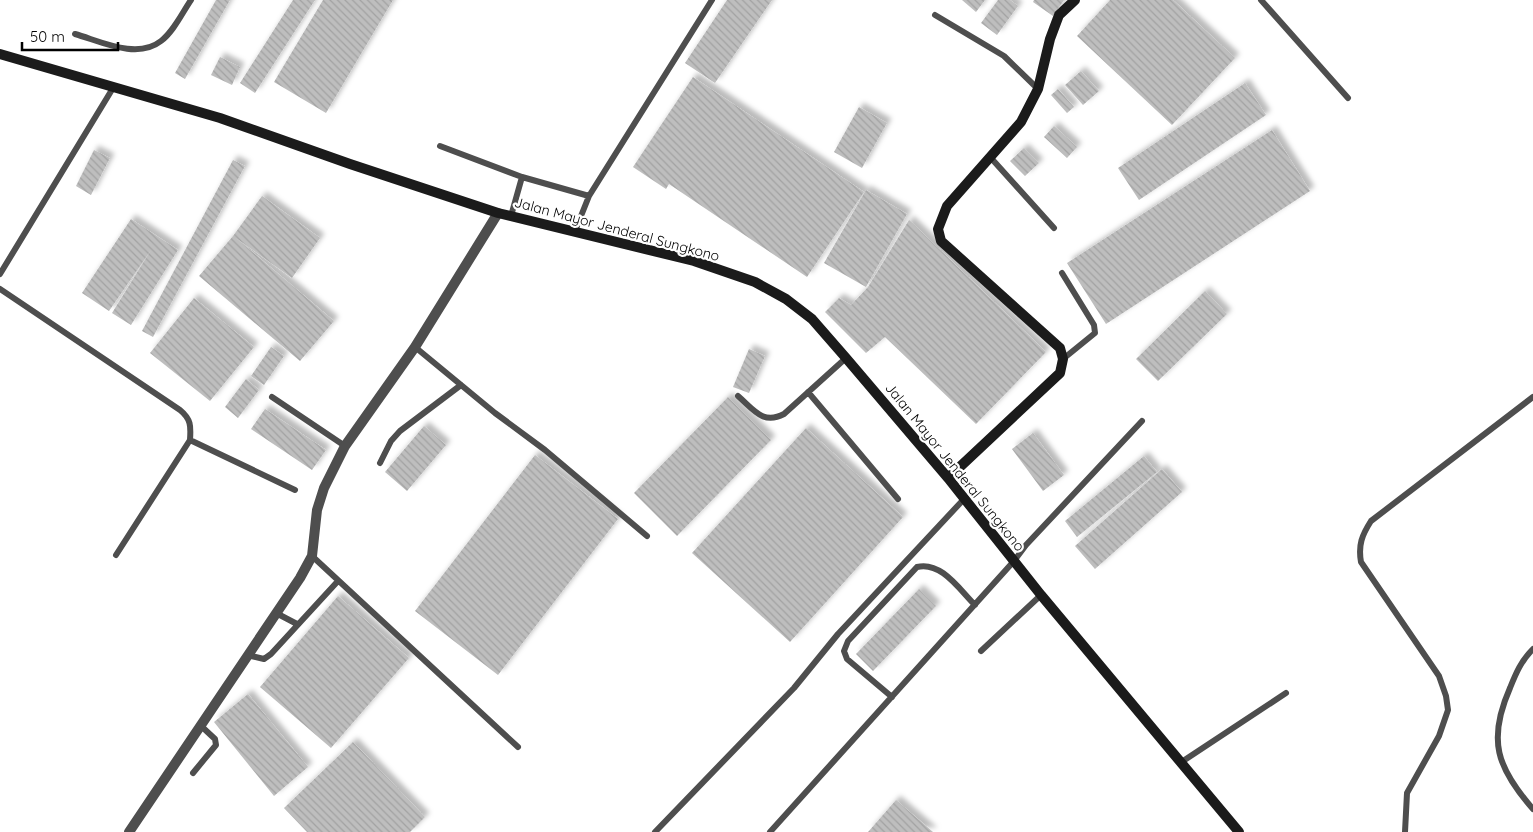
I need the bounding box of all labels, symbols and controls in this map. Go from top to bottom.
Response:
scale bar [22,20,119,52]
text: 50 m [30,27,65,46]
street label: Jalan Mayor Jenderal Sungkono [512,193,722,265]
street label: Jalan Mayor Jenderal Sungkono [881,379,1029,555]

